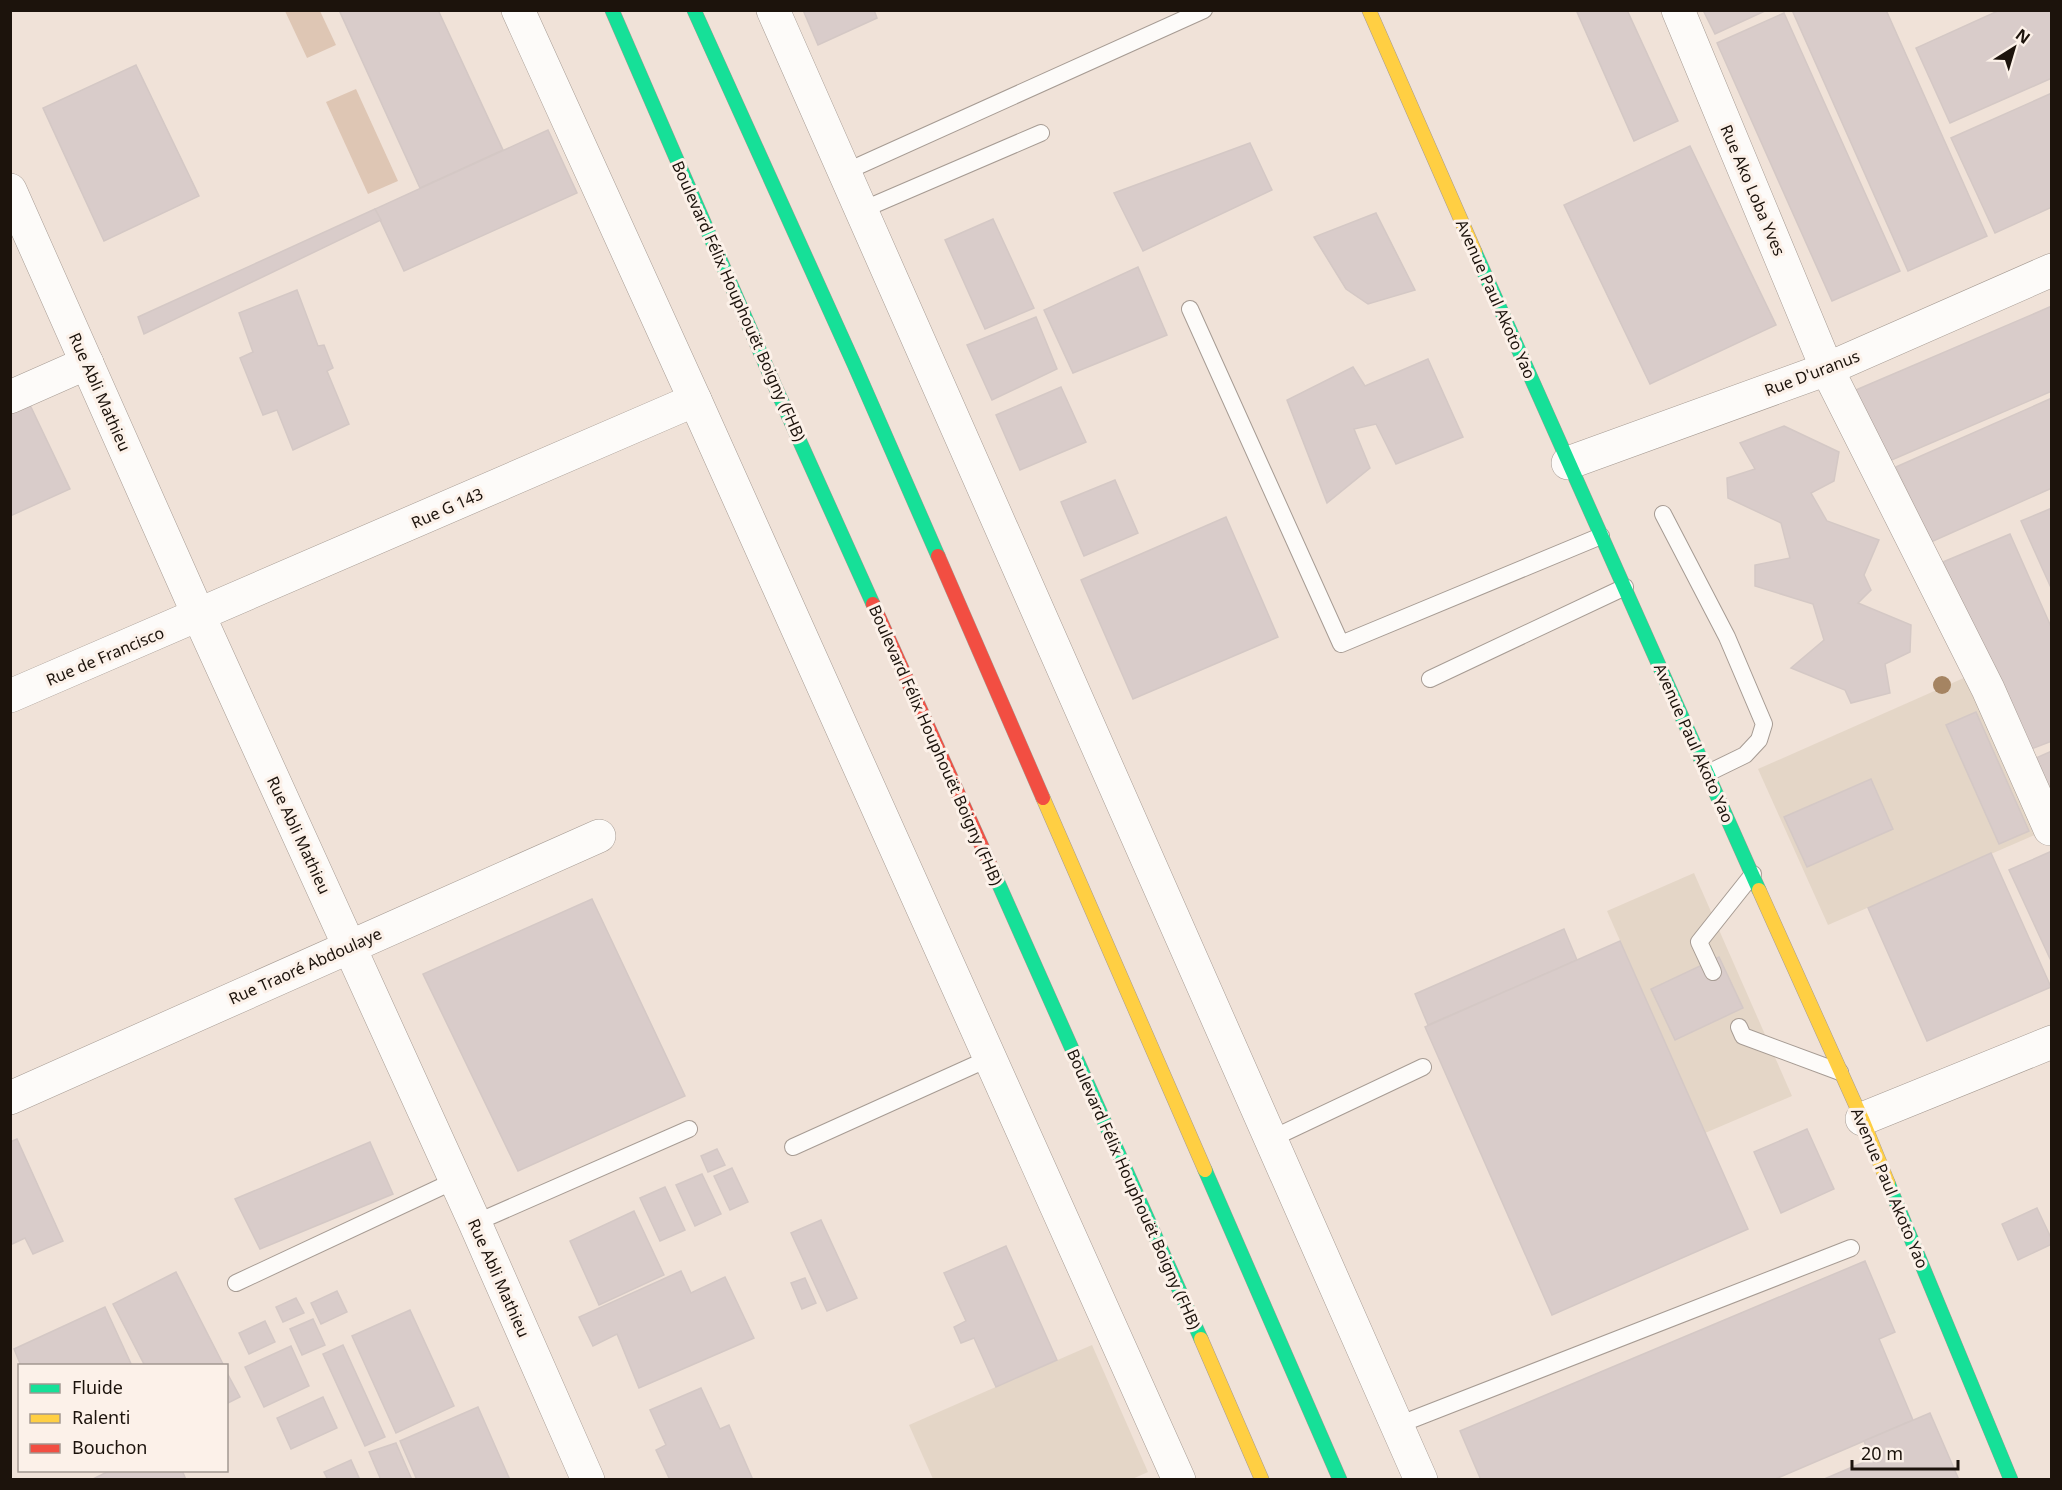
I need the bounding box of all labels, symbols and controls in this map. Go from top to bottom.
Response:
north arrow [1984,18,2044,78]
text: N [2011,23,2035,49]
street label: Rue Ako Loba Yves [1715,121,1791,259]
street label: Boulevard Félix Houphouët Boigny (FHB) [667,157,811,445]
street label: Avenue Paul Akoto Yao [1451,216,1541,382]
street label: Rue Abli Mathieu [64,329,136,455]
street label: Rue D'uranus [1761,345,1863,401]
street label: Rue G 143 [408,482,486,534]
street label: Boulevard Félix Houphouët Boigny (FHB) [864,601,1008,889]
street label: Rue de Francisco [43,621,167,691]
street label: Avenue Paul Akoto Yao [1649,660,1739,826]
street label: Rue Abli Mathieu [262,772,336,898]
street label: Rue Traoré Abdoulaye [225,922,385,1010]
street label: Boulevard Félix Houphouët Boigny (FHB) [1062,1045,1206,1333]
street label: Avenue Paul Akoto Yao [1846,1104,1934,1272]
street label: Rue Abli Mathieu [463,1215,535,1341]
legend [18,1364,228,1472]
text: Fluide [72,1375,123,1399]
text: Ralenti [72,1405,130,1429]
scale bar [1852,1433,1958,1471]
text: Bouchon [72,1435,148,1459]
text: 20 m [1861,1441,1903,1465]

